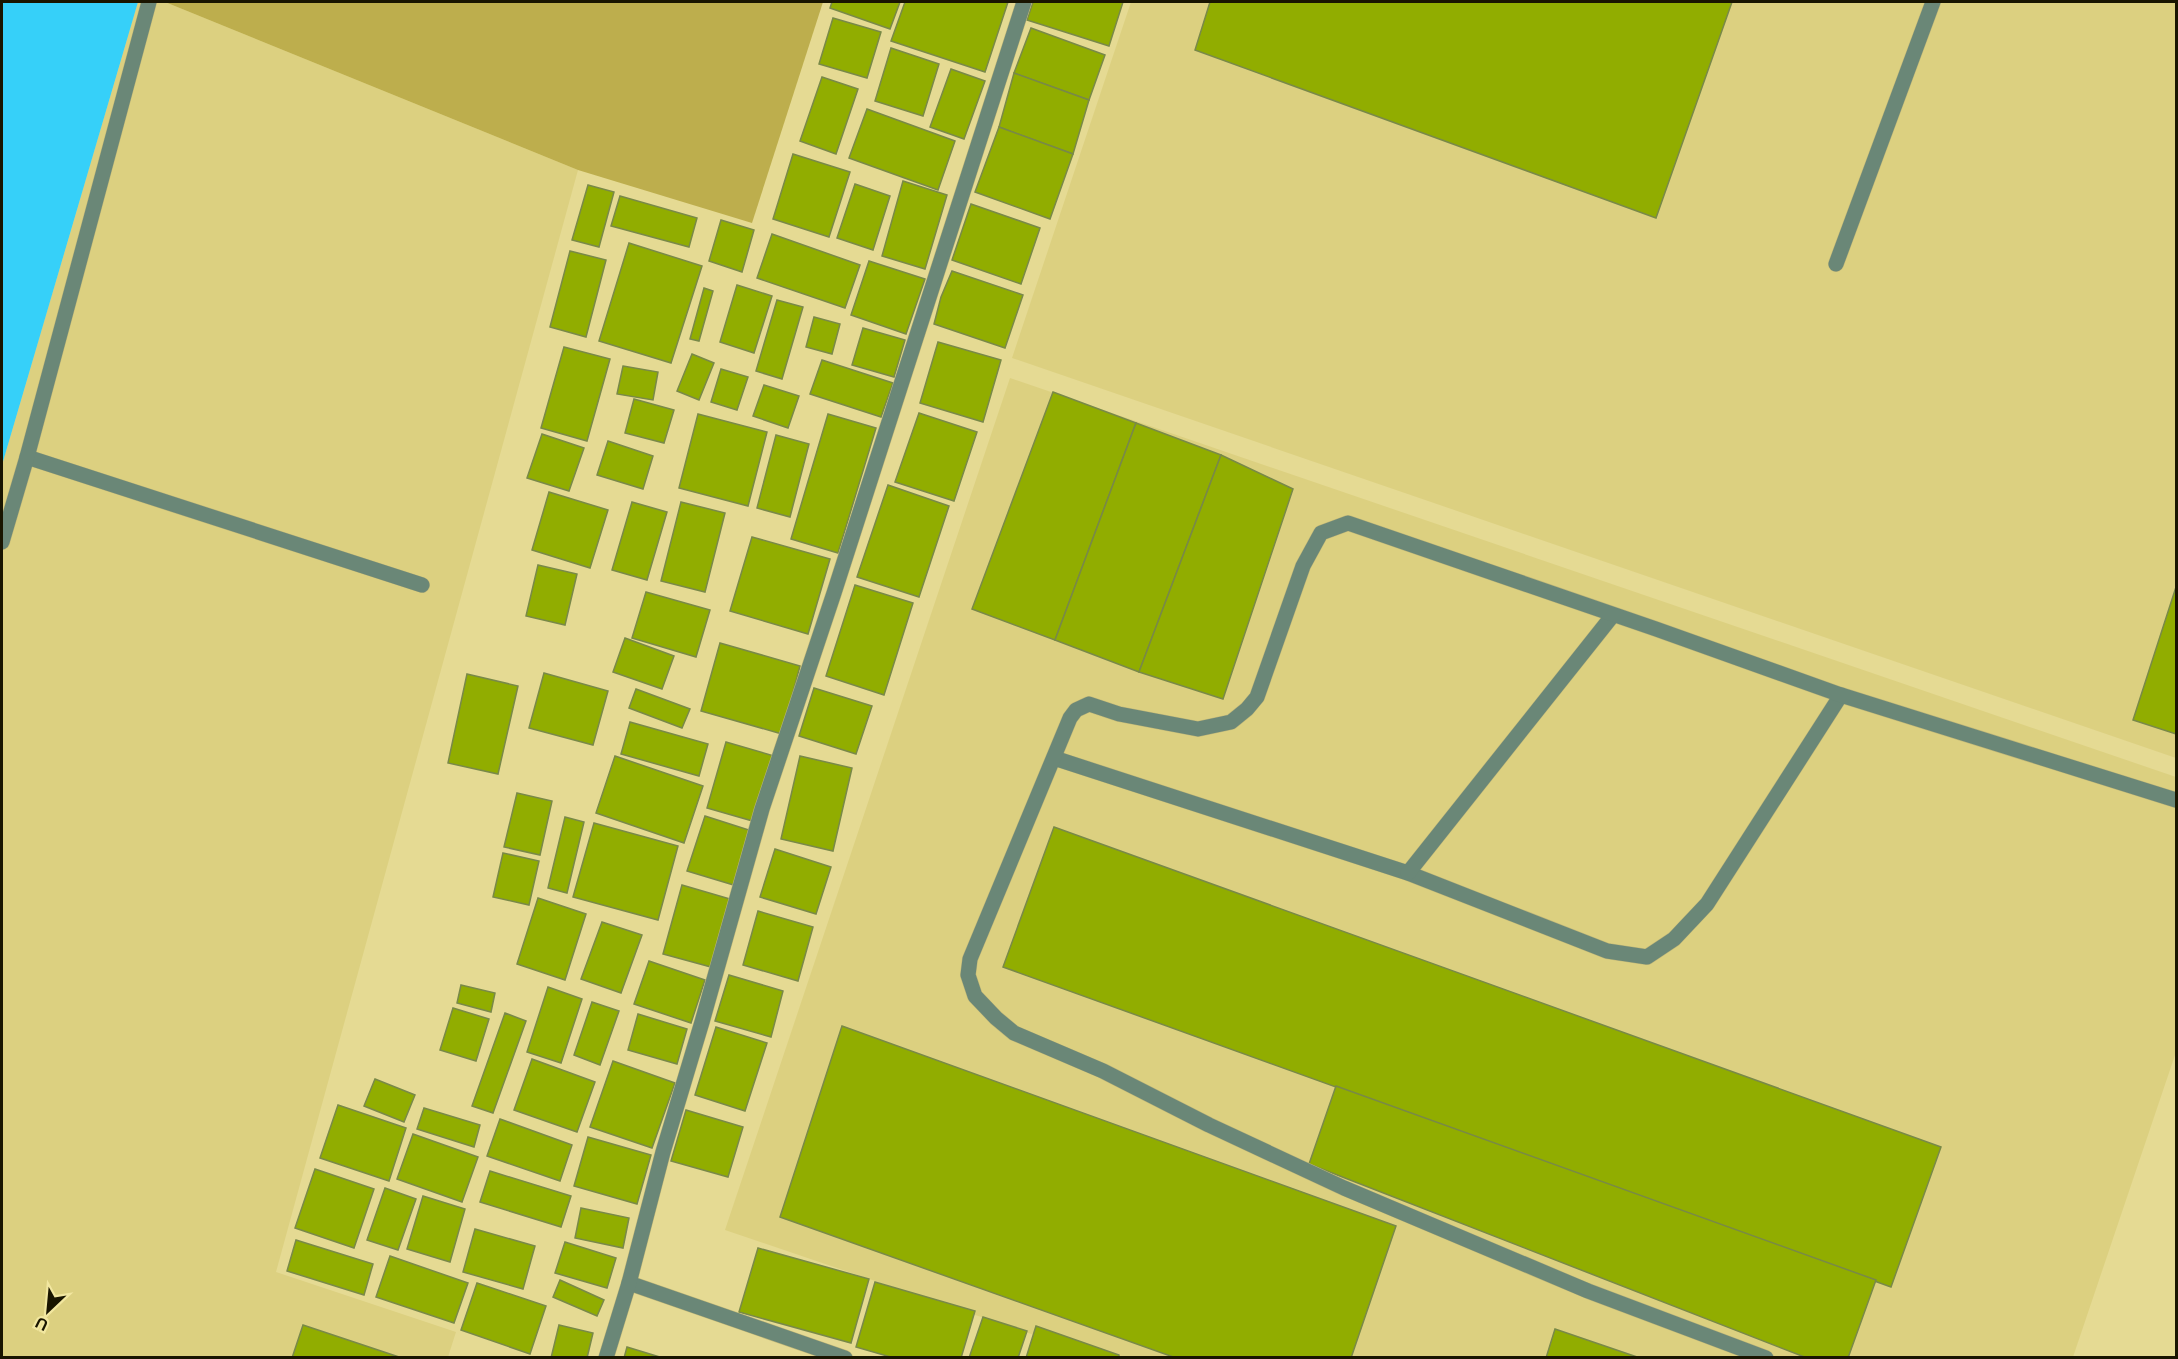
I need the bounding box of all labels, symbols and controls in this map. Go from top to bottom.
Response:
north arrow [18,1281,78,1341]
text: U [33,1314,51,1334]

